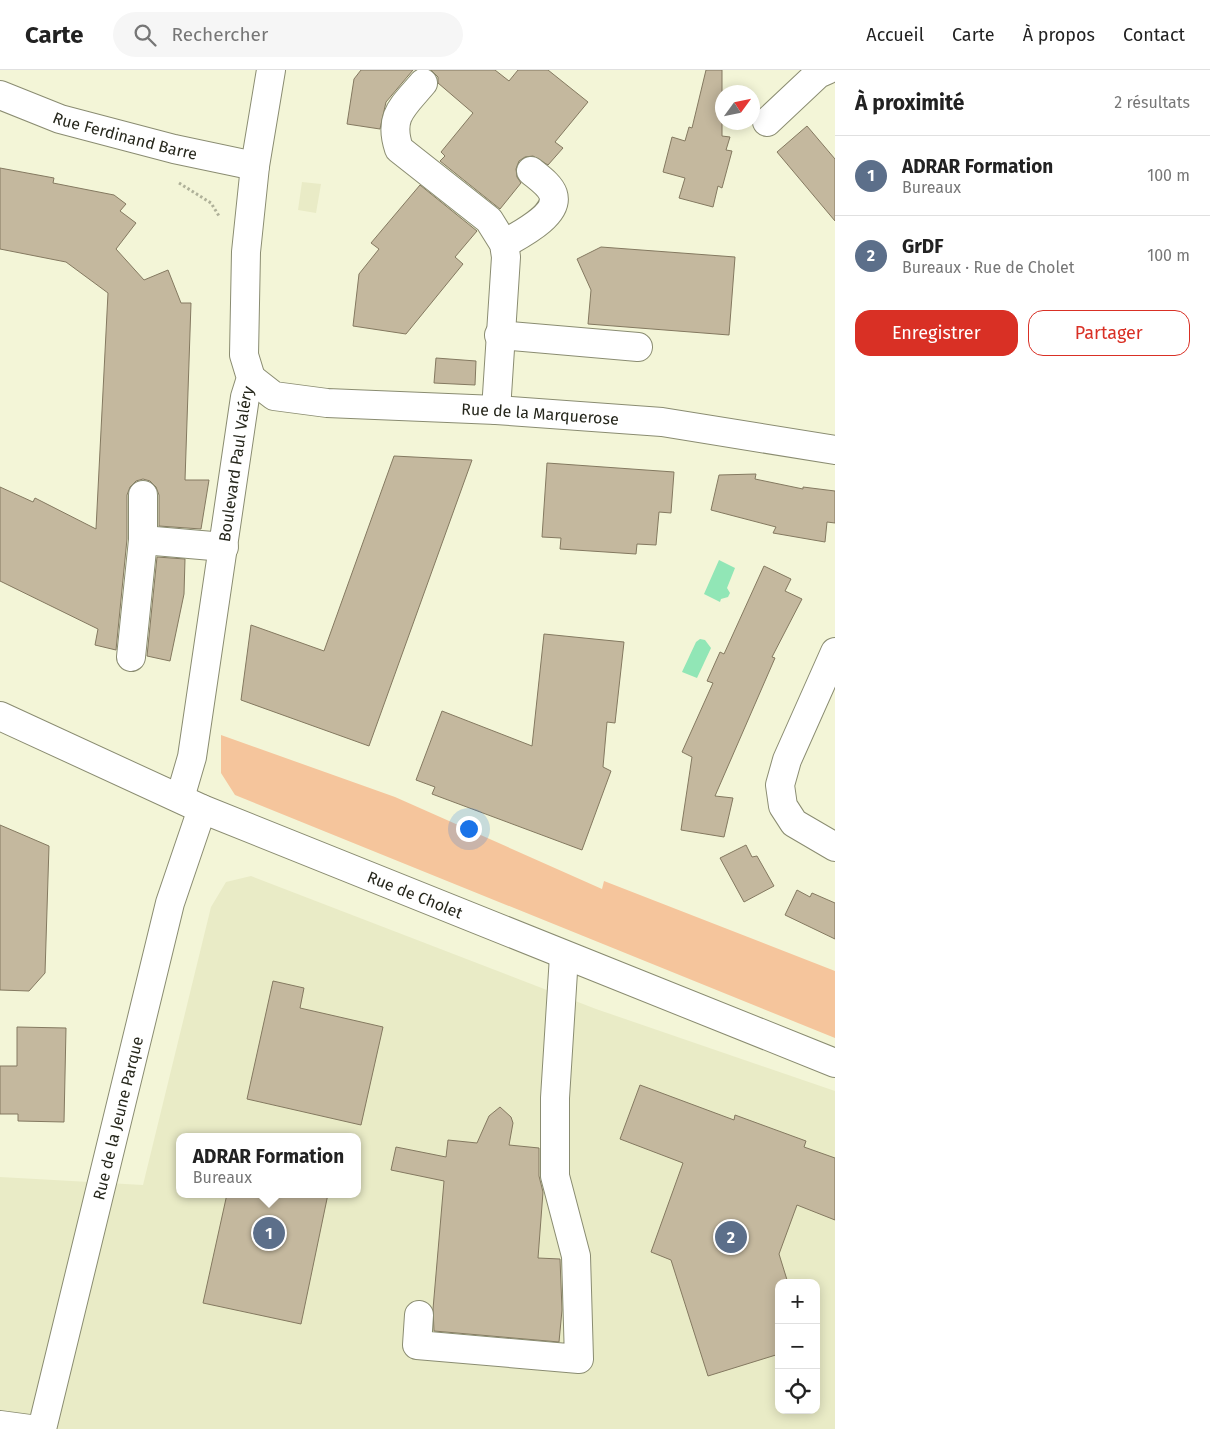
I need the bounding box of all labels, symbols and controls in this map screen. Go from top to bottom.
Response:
search box [113,12,463,57]
text: Carte [25,21,83,49]
icon: search [131,21,159,49]
text: Rechercher [171,23,268,46]
text: Accueil [866,24,924,46]
text: Carte [952,24,995,46]
text: À propos [1023,24,1095,46]
text: Contact [1123,24,1185,46]
north arrow [715,85,760,130]
text: À proximité [855,90,964,116]
text: 2 résultats [1114,93,1190,112]
street label: Rue Ferdinand Barre [50,108,199,163]
text: ADRAR Formation [902,155,1053,178]
text: 1 [867,166,875,185]
text: 100 m [1147,166,1190,185]
text: Bureaux [902,178,961,197]
text: GrDF [902,235,944,258]
text: 2 [867,246,875,265]
text: 100 m [1147,246,1190,265]
text: Bureaux · Rue de Cholet [902,258,1075,277]
button: Enregistrer [855,310,1018,356]
button: Partager [1028,310,1190,356]
street label: Boulevard Paul Valéry [214,384,257,543]
street label: Rue de la Marquerose [461,399,620,428]
your location [456,816,482,842]
street label: Rue de Cholet [365,867,466,922]
street label: Rue de la Jeune Parque [89,1034,147,1202]
popup [176,1133,361,1198]
text: ADRAR Formation [193,1145,344,1168]
text: Bureaux [193,1168,252,1187]
pin: 1 [253,1214,285,1252]
pin: 2 [715,1218,747,1256]
map controls [775,1279,820,1414]
button: + [775,1279,820,1324]
button: − [775,1324,820,1369]
button: locate [775,1369,820,1414]

